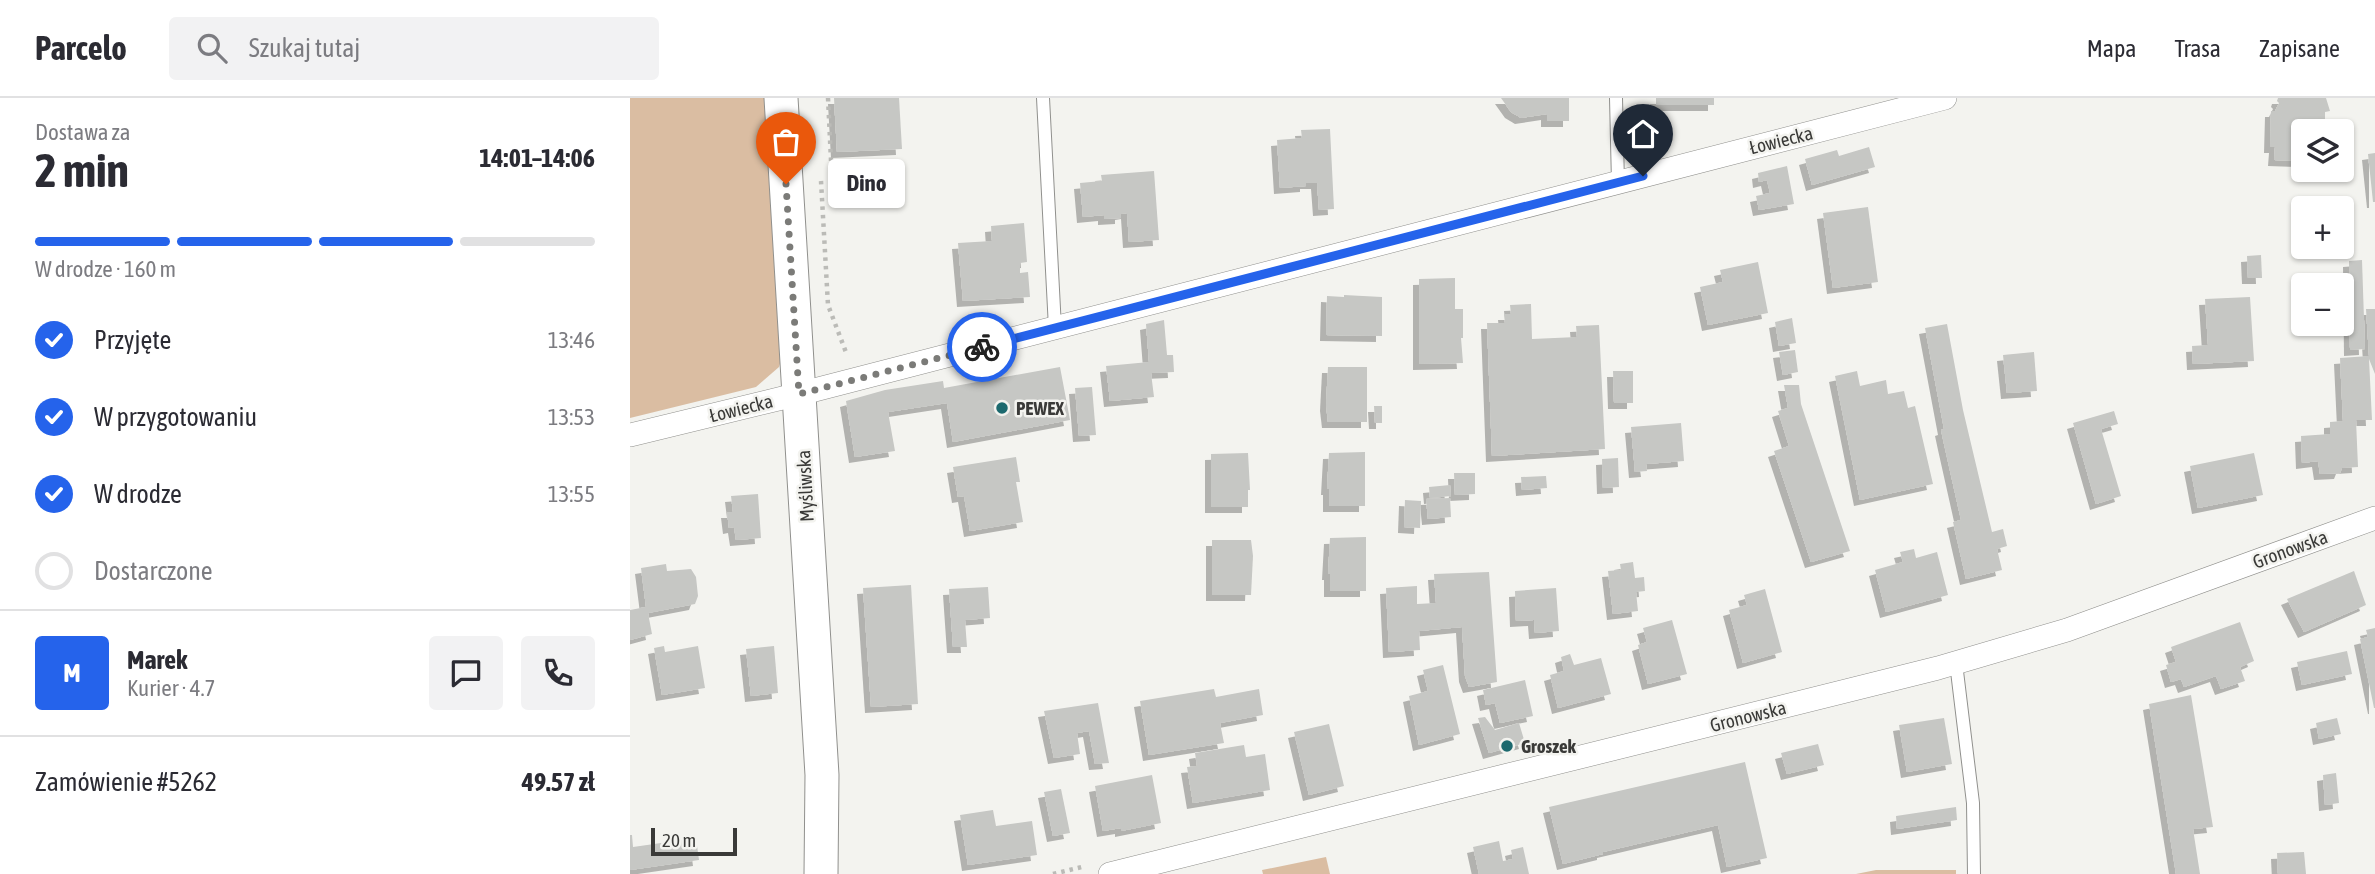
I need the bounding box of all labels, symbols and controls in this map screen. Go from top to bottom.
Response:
search box [169,17,659,80]
text: Parcelo [35,29,127,67]
icon: search [193,29,231,67]
text: Szukaj tutaj [249,33,360,63]
text: Mapa [2087,35,2136,62]
text: Trasa [2174,35,2221,62]
text: Zapisane [2259,35,2340,62]
pin [1613,104,1673,176]
pin [756,112,816,184]
icon: home [1624,115,1662,153]
text: Dostawa za [35,119,130,145]
map controls [2291,119,2354,336]
button: layers [2291,119,2354,182]
street label: Łowiecka [1747,122,1815,158]
icon: bag [767,123,805,161]
text: 14:01–14:06 [479,143,595,173]
text: 2 min [35,144,129,197]
callout: Dino [828,160,905,208]
text: Dino [846,170,887,196]
button: + [2291,196,2354,259]
text: W drodze · 160 m [35,256,176,282]
button: − [2291,273,2354,336]
courier [947,312,1017,382]
icon: check [35,321,73,359]
text: Przyjęte [94,325,171,355]
text: 13:46 [548,327,595,353]
icon: bike [963,328,1001,366]
street label: Łowiecka [707,390,775,426]
place label: PEWEX [1016,397,1064,419]
icon: check [35,398,73,436]
marker: PEWEX [994,400,1010,416]
text: W przygotowaniu [94,402,257,432]
text: 13:53 [548,404,595,430]
street label: Myśliwska [792,450,818,522]
icon: check [35,475,73,513]
text: W drodze [94,479,182,509]
text: 13:55 [548,481,595,507]
street label: Gronowska [2250,525,2330,573]
text: Dostarczone [94,556,213,586]
button: chat [429,636,503,710]
button: phone [521,636,595,710]
text: Marek [127,645,187,675]
text: M [63,658,81,688]
text: Kurier · 4.7 [127,675,215,701]
street label: Gronowska [1708,696,1788,736]
place label: Groszek [1521,735,1577,757]
marker: Groszek [1499,738,1515,754]
text: Zamówienie #5262 [35,767,217,797]
text: 49.57 zł [522,767,595,797]
scale bar [651,825,737,857]
text: 20 m [662,829,696,851]

